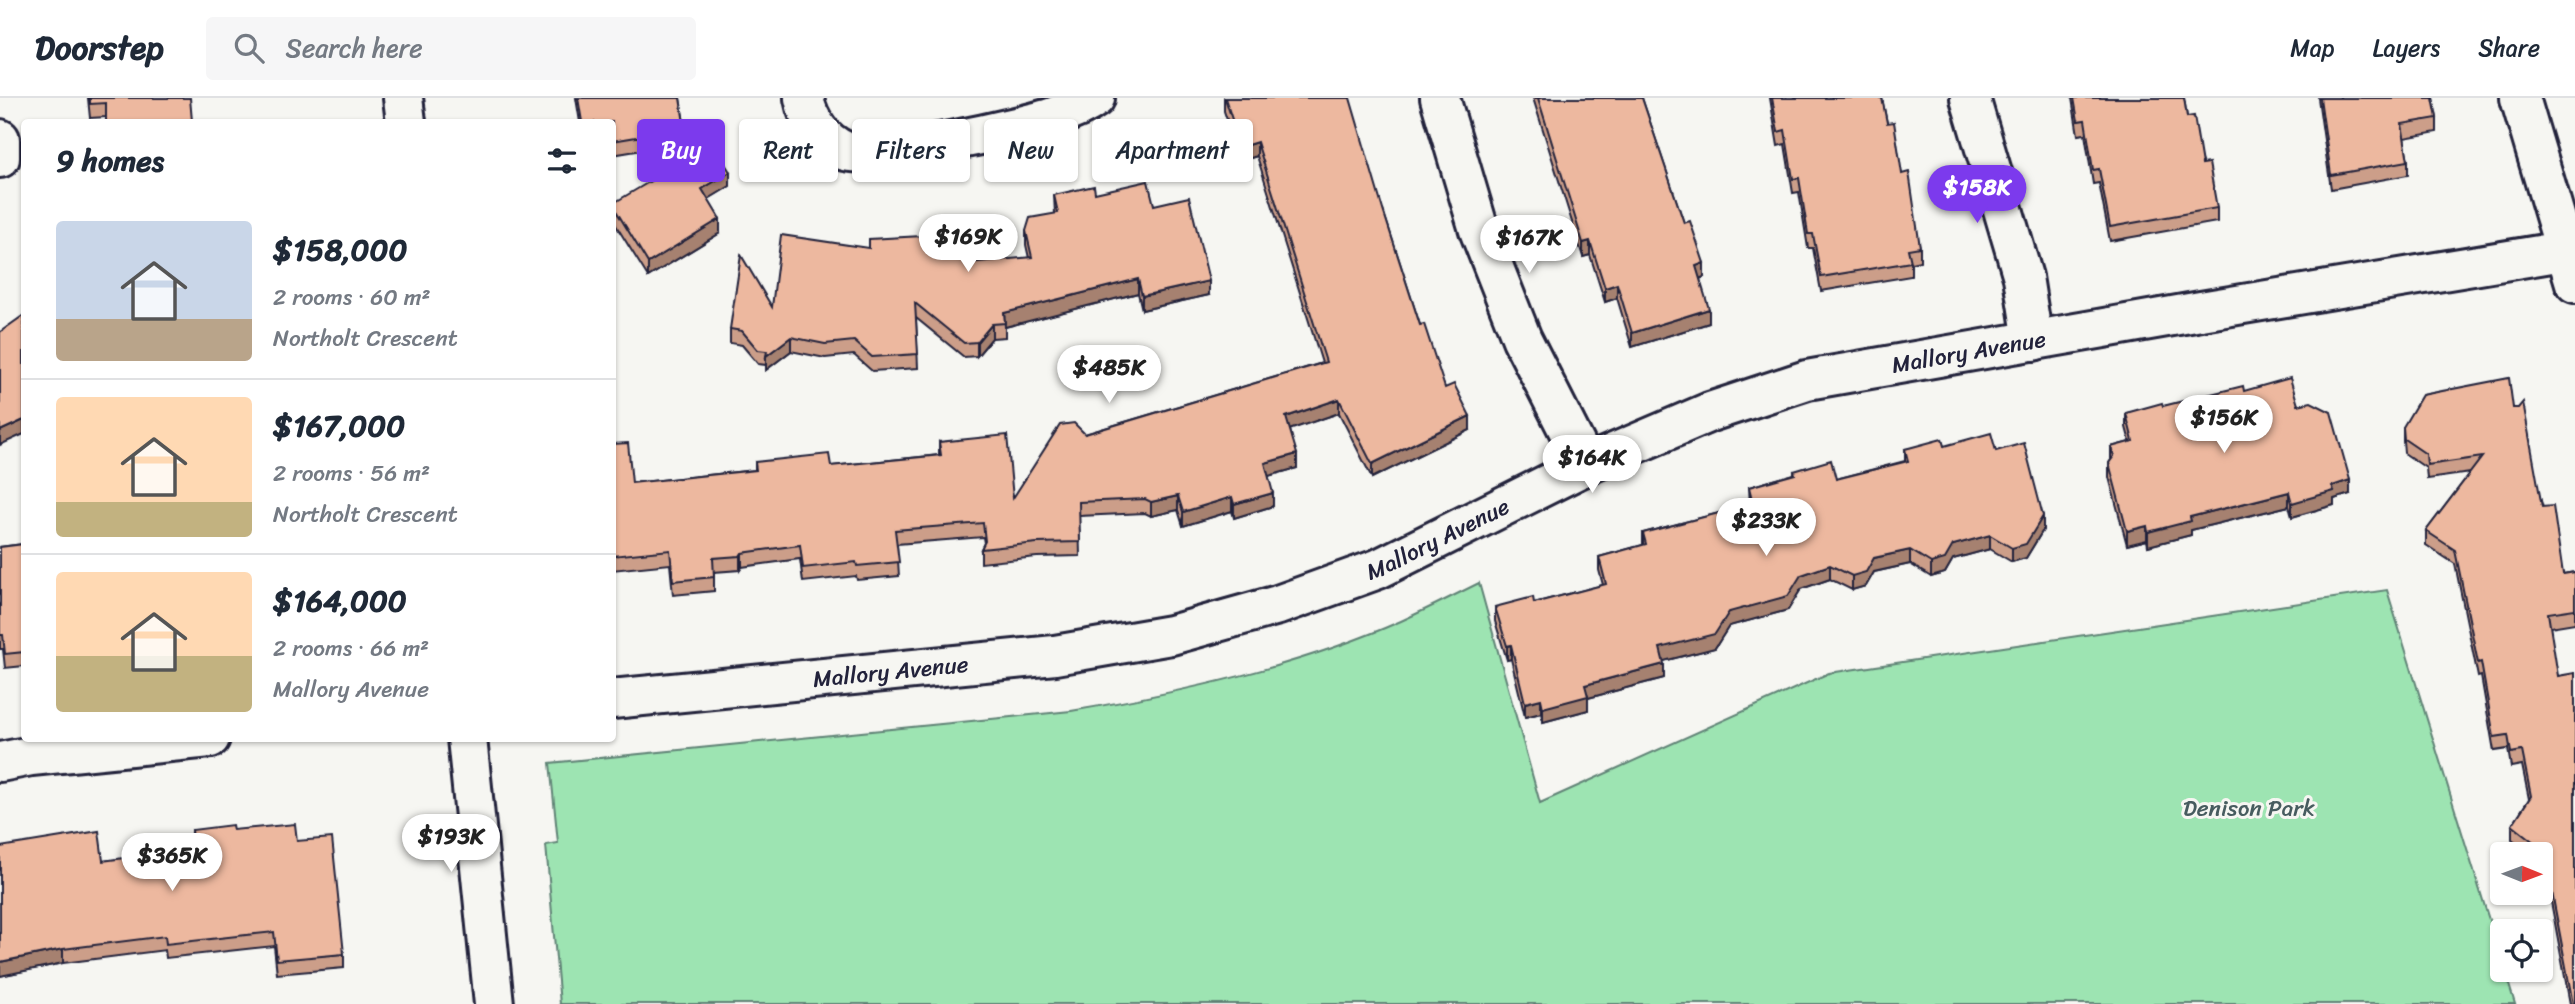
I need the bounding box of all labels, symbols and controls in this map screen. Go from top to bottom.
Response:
search box [206,17,696,80]
text: Doorstep [35,19,164,77]
text: Search here [286,25,423,71]
text: Map [2290,27,2335,69]
text: Layers [2373,27,2440,69]
text: Share [2478,27,2540,69]
icon: search [230,29,268,67]
chip: Buy [637,119,725,182]
chip: Rent [739,119,838,182]
chip: Filters [852,119,970,182]
chip: New [984,119,1078,182]
chip: Apartment [1092,119,1253,182]
text: 9 homes [56,134,164,188]
icon: filters [543,142,581,180]
pin: $158K [1928,166,2026,225]
text: $158K [1943,167,2011,208]
pin: $169K [919,214,1017,274]
text: $169K [935,216,1001,257]
pin: $167K [1480,216,1578,275]
text: $167K [1496,217,1562,258]
text: $158,000 [273,223,407,277]
icon: home [112,249,196,333]
text: 2 rooms · 60 m² [273,277,431,318]
text: Northolt Crescent [273,318,458,359]
street label: Mallory Avenue [1888,318,2049,386]
pin: $485K [1060,345,1158,405]
text: $485K [1073,347,1145,388]
pin: $156K [2175,396,2273,455]
text: $156K [2191,397,2257,438]
text: $167,000 [273,399,405,453]
icon: home [112,425,196,509]
pin: $164K [1543,436,1641,495]
text: $164K [1559,437,1625,478]
text: 2 rooms · 56 m² [273,453,430,494]
street label: Mallory Avenue [1361,486,1517,593]
text: Northolt Crescent [273,494,458,535]
pin: $233K [1717,498,1815,558]
text: $233K [1732,500,1800,541]
text: $164,000 [273,574,407,628]
icon: home [112,600,196,684]
text: 2 rooms · 66 m² [273,628,429,669]
street label: Mallory Avenue [811,644,971,700]
text: Mallory Avenue [273,669,429,710]
park label: Denison Park [2183,788,2315,829]
pin: $193K [402,814,500,874]
text: $193K [418,816,484,857]
pin: $365K [123,834,221,893]
text: $365K [137,835,207,876]
north arrow [2490,842,2553,905]
map controls [2490,842,2553,982]
button: locate [2490,919,2553,982]

